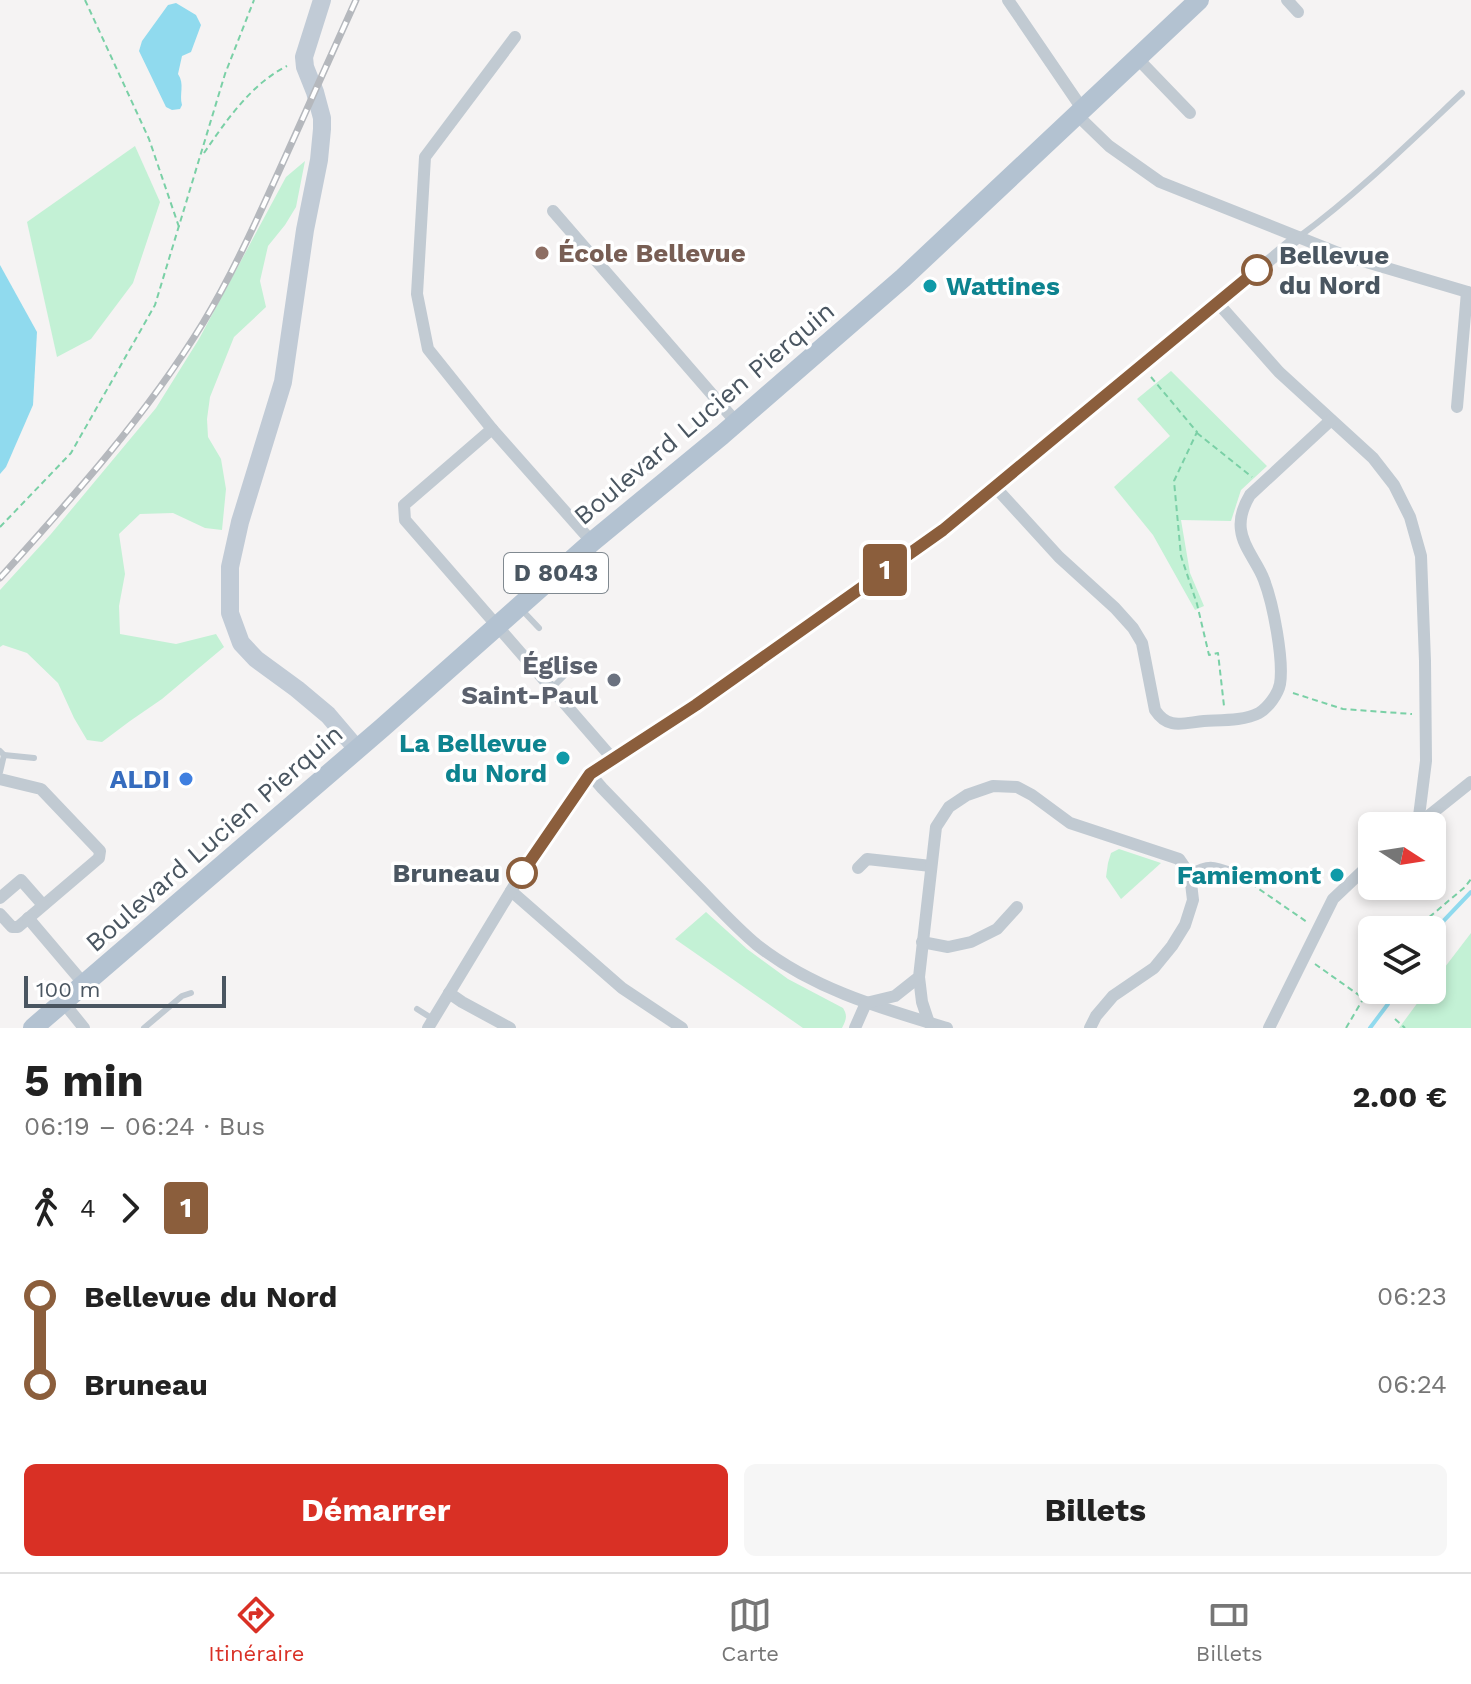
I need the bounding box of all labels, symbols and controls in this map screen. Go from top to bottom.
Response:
place label: École Bellevue [558,238,746,268]
place label: Bellevue du Nord [1279,240,1389,300]
marker: École Bellevue [533,244,551,262]
marker: Bellevue du Nord [1242,255,1272,285]
place label: Wattines [946,271,1060,301]
marker: Wattines [921,277,939,295]
street label: Boulevard Lucien Pierquin [568,295,840,531]
line badge: 1 [859,544,911,596]
road number: D 8043 [504,553,608,593]
text: 1 [879,553,891,586]
place label: Église Saint-Paul [461,650,598,710]
marker: Église Saint-Paul [605,671,623,689]
street label: Boulevard Lucien Pierquin [79,718,349,958]
place label: La Bellevue du Nord [399,728,547,788]
marker: La Bellevue du Nord [554,749,572,767]
place label: ALDI [110,764,170,794]
marker: ALDI [177,770,195,788]
north arrow [1358,812,1446,900]
map controls [1358,812,1446,1004]
place label: Bruneau [393,858,500,888]
marker: Bruneau [507,858,537,888]
place label: Famiemont [1177,860,1322,890]
marker: Famiemont [1328,866,1346,884]
button: layers [1358,916,1446,1004]
scale bar [24,972,226,1008]
text: 100 m [36,977,100,1002]
text: 5 min [24,1055,144,1107]
text: 2.00 € [1352,1079,1447,1114]
text: 06:19 – 06:24 · Bus [24,1111,265,1141]
icon: walk [24,1186,68,1230]
icon: forward [108,1186,152,1230]
text: 1 [180,1191,192,1224]
text: 4 [80,1193,96,1223]
text: Bellevue du Nord [84,1279,337,1314]
text: 06:23 [1377,1281,1447,1311]
text: Bruneau [84,1367,208,1402]
text: 06:24 [1377,1369,1447,1399]
button: Démarrer [24,1464,728,1556]
button: Billets [744,1464,1447,1556]
tab: Itinéraire [208,1593,305,1666]
tab: Carte [721,1593,779,1666]
tab: Billets [1196,1593,1263,1666]

